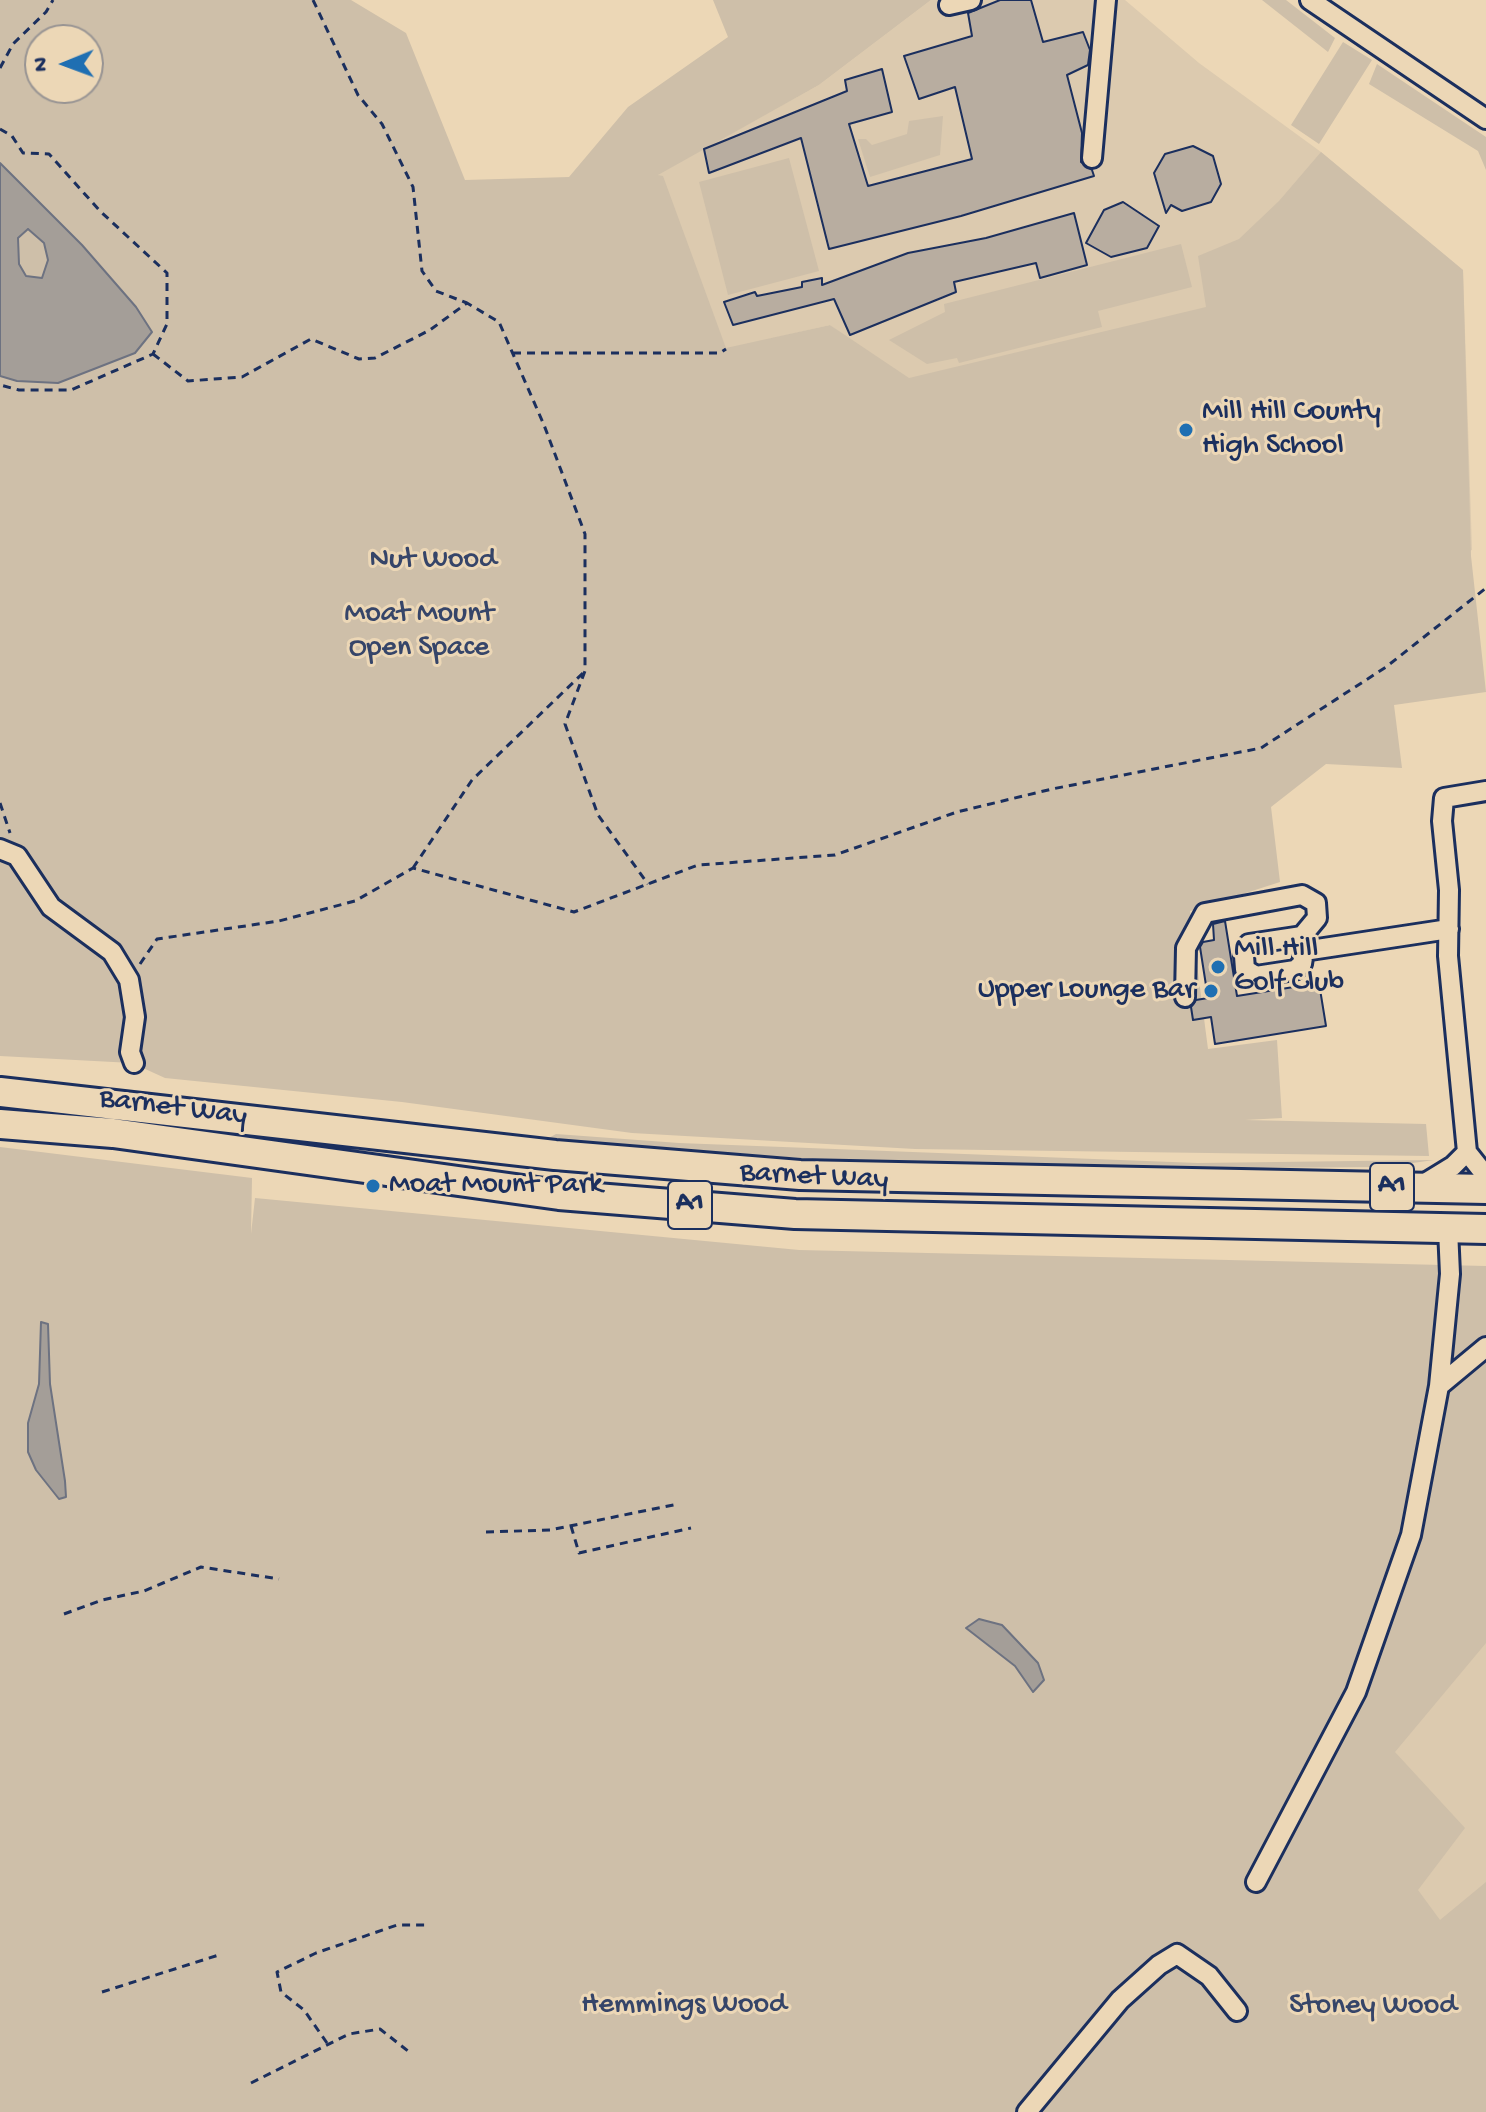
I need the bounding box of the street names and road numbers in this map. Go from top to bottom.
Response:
street label: Barnet Way [97,1082,249,1136]
street label: Barnet Way [739,1156,889,1200]
road number: A1 [1370,1163,1414,1211]
road number: A1 [668,1181,712,1229]

